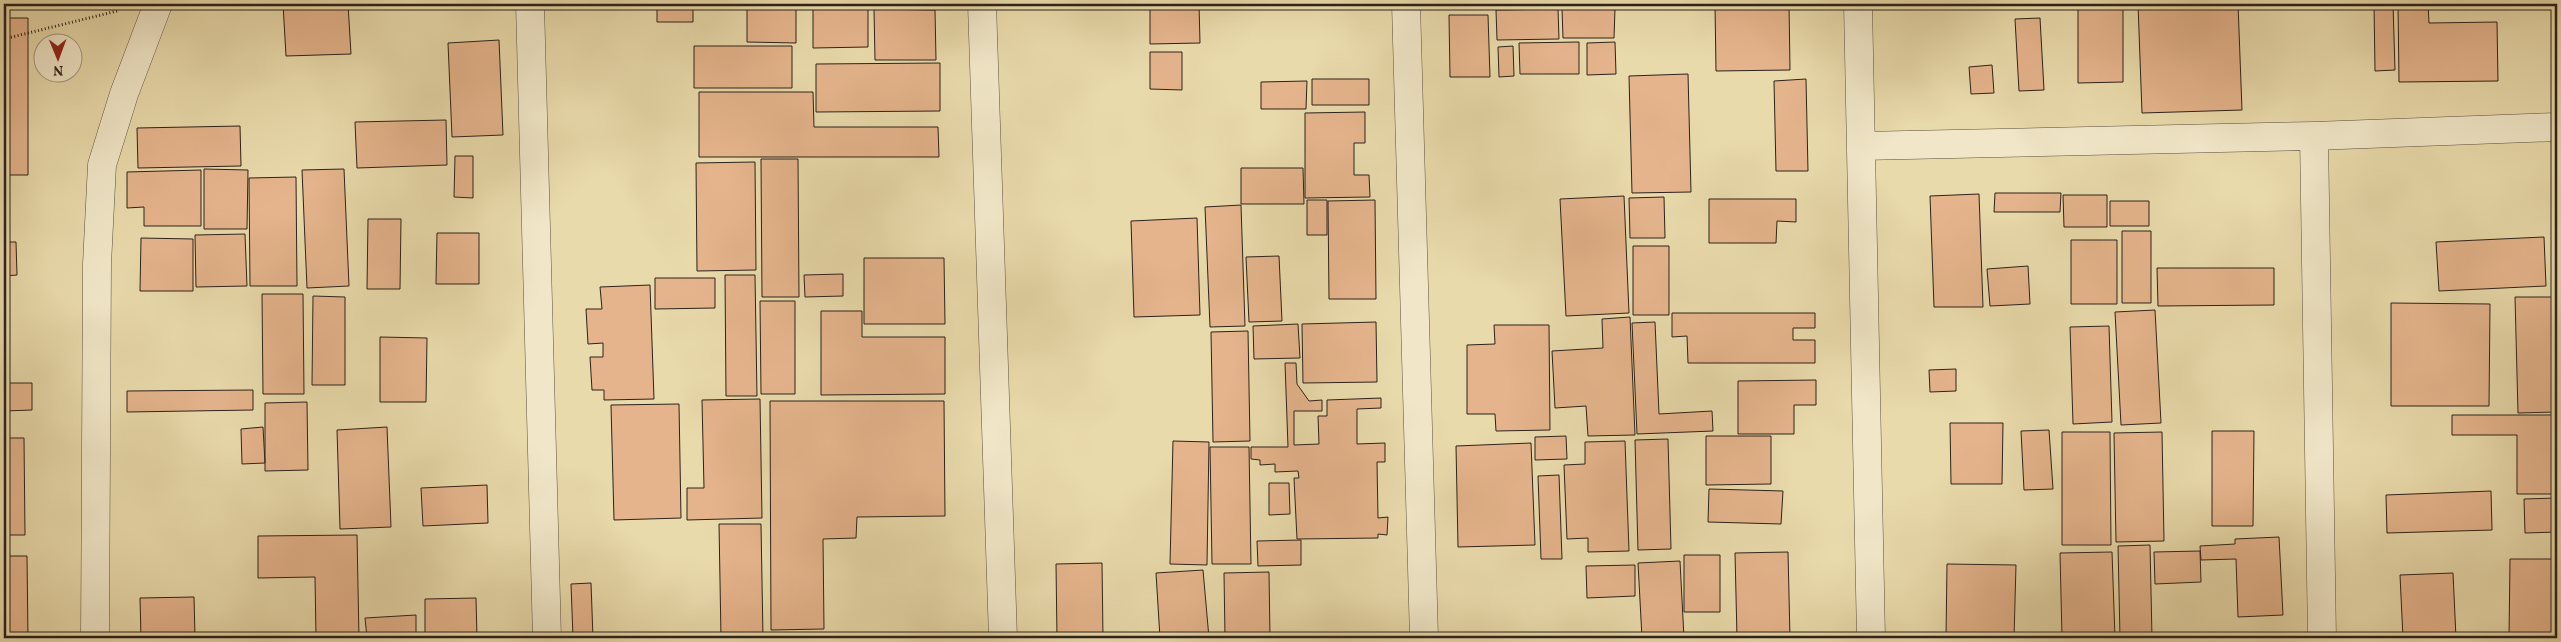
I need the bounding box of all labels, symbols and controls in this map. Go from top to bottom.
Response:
north arrow [32,32,82,82]
text: N [53,60,63,79]

